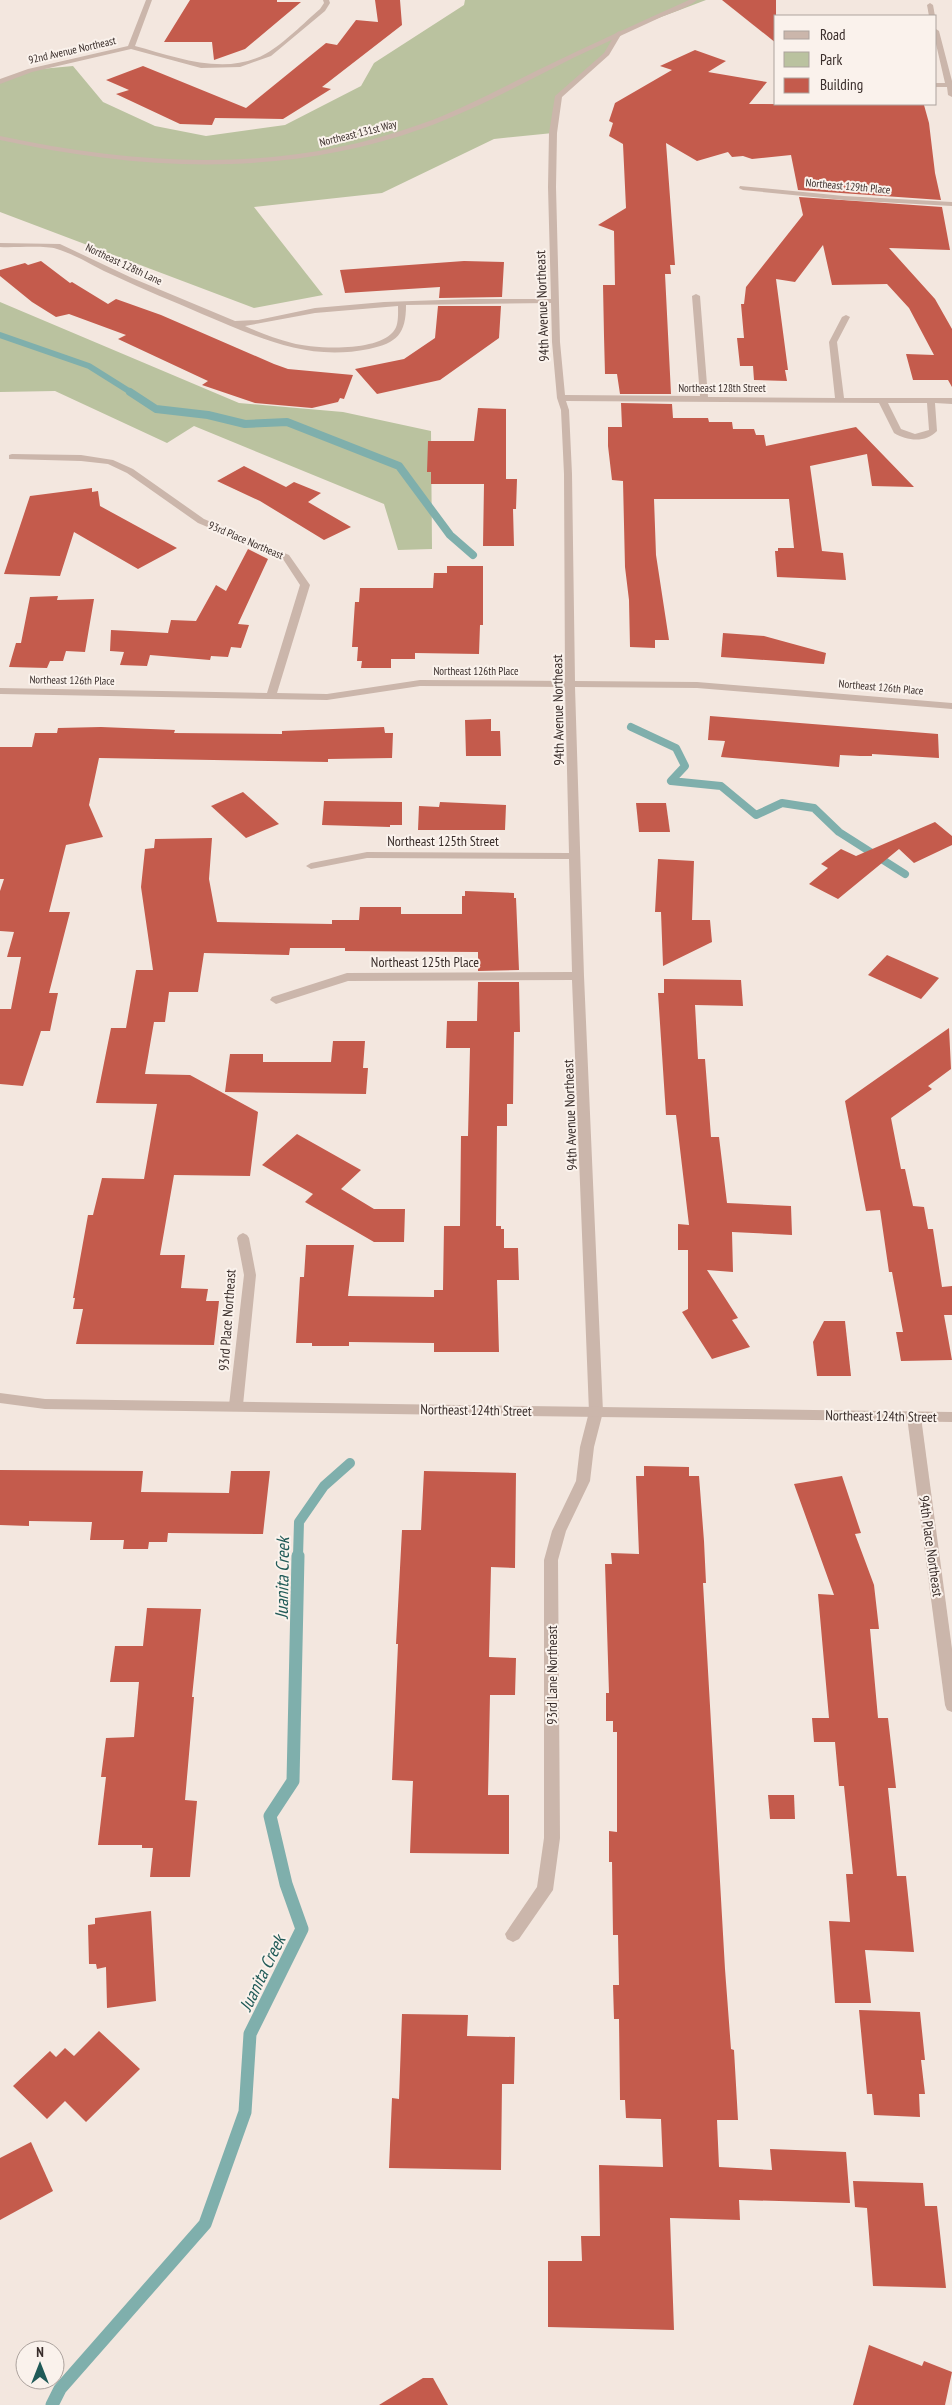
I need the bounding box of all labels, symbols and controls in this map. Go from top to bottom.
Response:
legend [774,15,937,105]
text: Road [820,25,846,44]
street label: 92nd Avenue Northeast [27,33,117,67]
text: Park [820,50,842,69]
text: Building [820,75,863,94]
street label: Northeast 131st Way [318,116,399,149]
street label: Northeast 129th Place [805,175,891,197]
street label: Northeast 128th Lane [83,240,165,288]
street label: 94th Avenue Northeast [531,250,553,362]
street label: Northeast 128th Street [678,381,766,395]
street label: 93rd Place Northeast [206,518,286,562]
street label: 94th Avenue Northeast [548,654,568,766]
street label: Northeast 126th Place [433,664,519,678]
street label: Northeast 126th Place [29,672,115,688]
street label: Northeast 126th Place [838,676,924,698]
street label: Northeast 125th Street [387,832,499,850]
street label: Northeast 125th Place [371,953,479,971]
street label: 94th Avenue Northeast [559,1059,581,1171]
street label: 93rd Place Northeast [214,1268,240,1371]
street label: Northeast 124th Street [420,1400,532,1420]
street label: Northeast 124th Street [825,1406,937,1426]
street label: 94th Place Northeast [915,1494,947,1598]
water label: Juanita Creek [270,1535,294,1620]
street label: 93rd Lane Northeast [543,1625,561,1725]
water label: Juanita Creek [233,1929,291,2016]
north arrow [15,2340,65,2390]
text: N [36,2343,44,2361]

